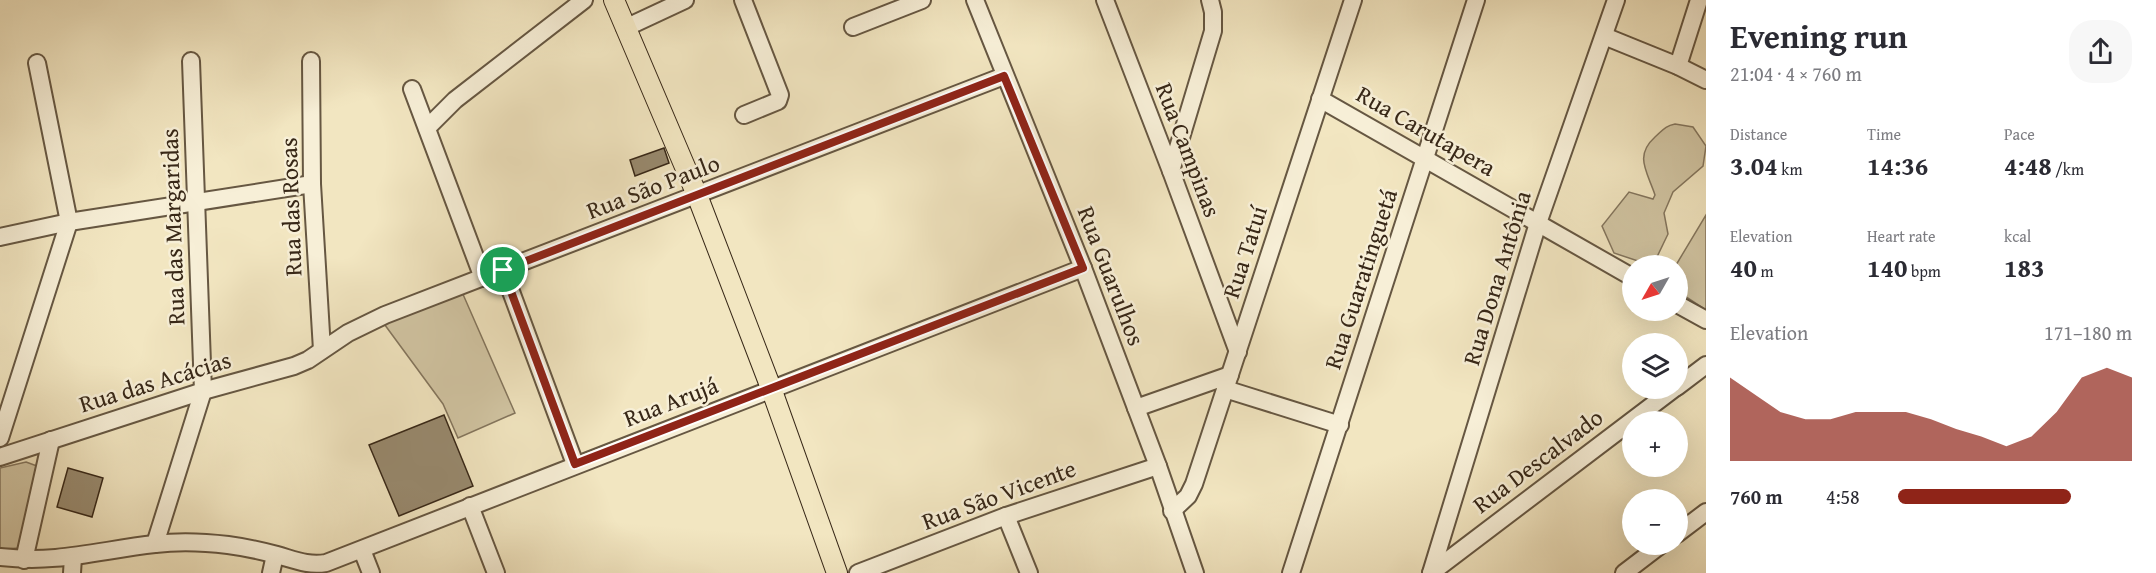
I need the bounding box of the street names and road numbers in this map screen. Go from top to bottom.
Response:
street label: Rua Carutapera [1350,76,1503,185]
street label: Rua Campinas [1147,78,1230,222]
street label: Rua das Margaridas [152,128,193,326]
street label: Rua das Rosas [271,137,310,277]
street label: Rua São Paulo [581,145,725,228]
street label: Rua Guaratinguetá [1315,184,1406,373]
street label: Rua Dona Antônia [1453,186,1540,369]
street label: Rua Tatuí [1213,200,1276,303]
street label: Rua Guarulhos [1069,201,1154,351]
street label: Rua das Acácias [75,342,235,421]
street label: Rua Arujá [618,367,724,436]
street label: Rua Descalvado [1465,400,1610,521]
street label: Rua São Vicente [917,450,1081,539]

